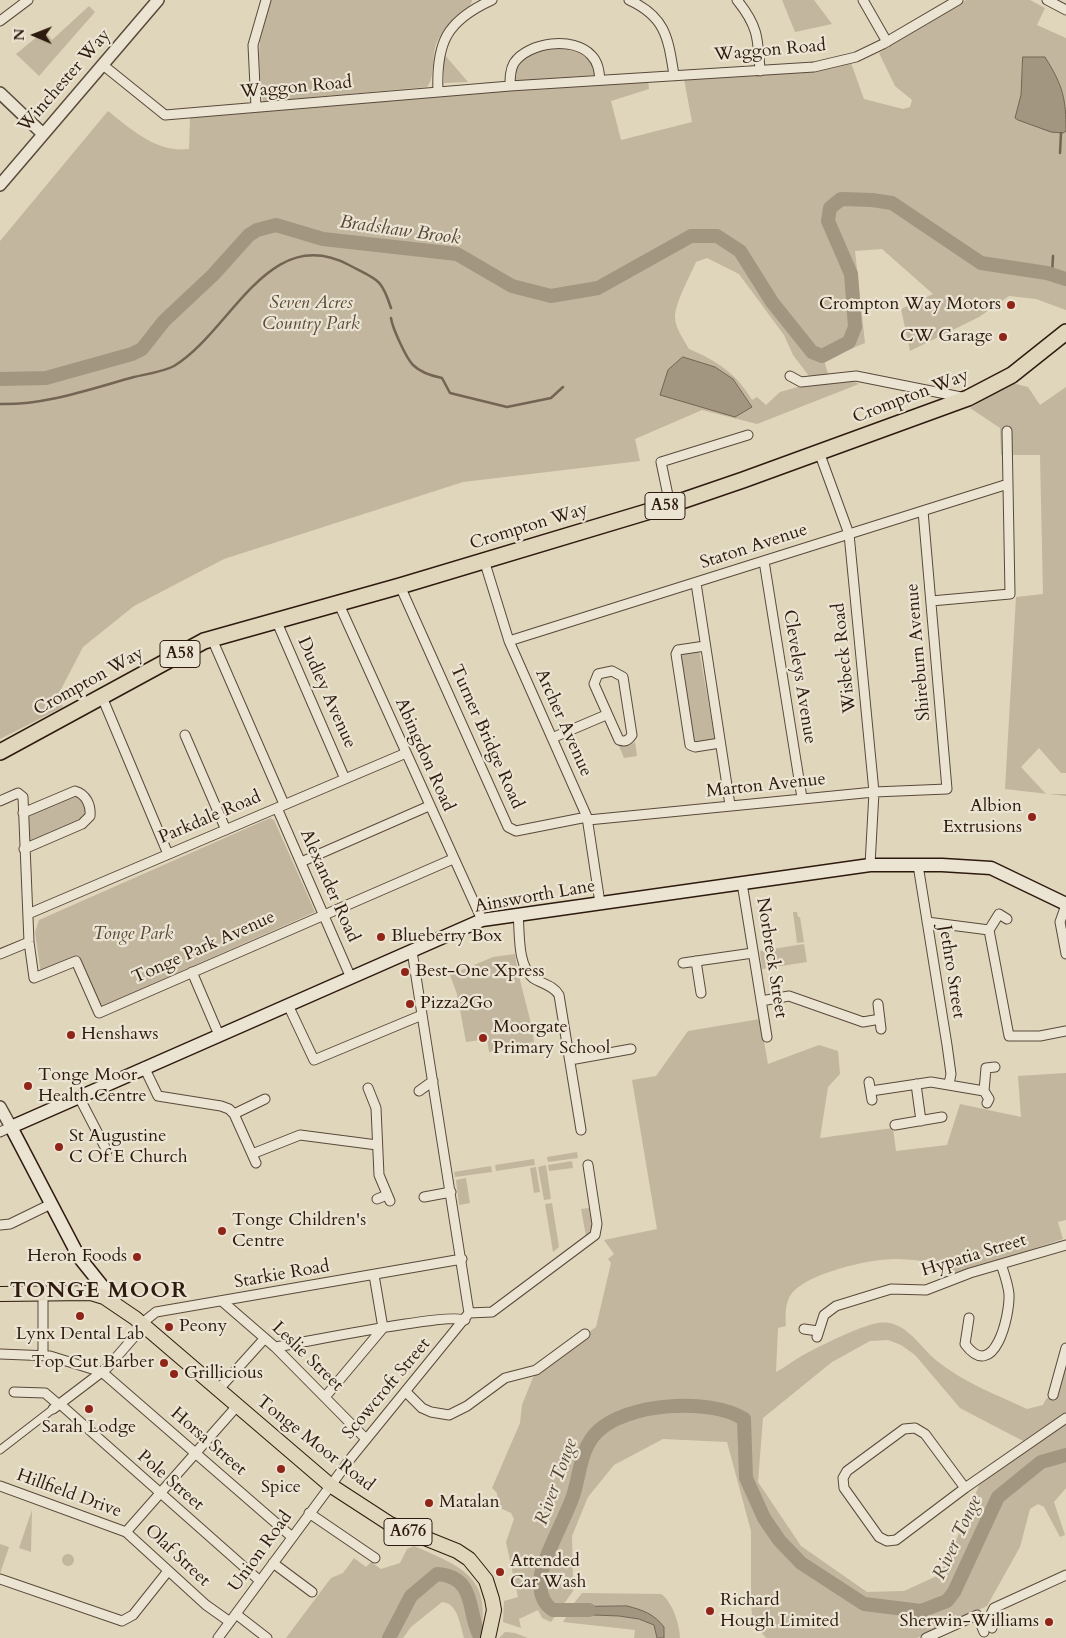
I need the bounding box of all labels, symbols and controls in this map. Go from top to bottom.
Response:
north arrow [10,10,60,60]
street label: Winchester Way [14,25,116,137]
text: N [10,28,29,41]
street label: Waggon Road [713,35,827,67]
street label: Waggon Road [239,72,353,104]
water label: Bradshaw Brook [338,211,462,251]
park label: Seven Acres Country Park [262,293,360,336]
place label: Crompton Way Motors [819,294,1001,316]
marker: Crompton Way Motors [1005,299,1017,311]
place label: CW Garage [900,326,993,348]
marker: CW Garage [997,331,1009,343]
street label: Crompton Way [850,365,972,429]
road number: A58 [645,492,685,520]
street label: Crompton Way [467,499,591,555]
street label: Staton Avenue [698,520,810,574]
street label: Shireburn Avenue [902,582,936,722]
street label: Wisbeck Road [828,602,862,714]
street label: Cleveleys Avenue [778,609,820,745]
street label: Dudley Avenue [292,634,360,752]
road number: A58 [160,641,200,668]
street label: Crompton Way [30,643,148,721]
street label: Turner Bridge Road [445,662,527,812]
street label: Archer Avenue [530,666,596,780]
street label: Abingdon Road [389,695,459,815]
street label: Marton Avenue [705,769,827,803]
street label: Parkdale Road [156,787,264,849]
place label: Albion Extrusions [943,796,1022,839]
marker: Albion Extrusions [1026,811,1038,823]
street label: Alexander Road [294,826,364,946]
street label: Ainsworth Lane [473,876,597,918]
street label: Norbreck Street [751,896,791,1020]
street label: Tonge Park Avenue [129,907,279,989]
park label: Tonge Park [93,924,173,946]
street label: Jethro Street [933,924,969,1020]
place label: Blueberry Box [391,926,502,948]
marker: Blueberry Box [375,931,387,943]
place label: Best-One Xpress [415,961,544,983]
marker: Best-One Xpress [399,966,411,978]
place label: Pizza2Go [420,993,493,1015]
marker: Pizza2Go [404,998,416,1010]
place label: Moorgate Primary School [493,1017,610,1060]
place label: Henshaws [81,1024,159,1046]
marker: Henshaws [65,1029,77,1041]
marker: Moorgate Primary School [477,1032,489,1044]
place label: Tonge Moor Health Centre [38,1065,147,1108]
marker: Tonge Moor Health Centre [22,1080,34,1092]
place label: St Augustine C Of E Church [69,1126,188,1168]
marker: St Augustine C Of E Church [53,1141,65,1153]
place label: Tonge Children's Centre [232,1210,366,1252]
marker: Tonge Children's Centre [216,1225,228,1237]
street label: Hypatia Street [919,1230,1029,1282]
place label: Heron Foods [27,1246,127,1268]
marker: Heron Foods [131,1251,143,1263]
street label: Starkie Road [233,1256,331,1294]
district label: TONGE MOOR [9,1279,189,1305]
marker: Lynx Dental Lab [74,1310,86,1322]
place label: Peony [179,1316,227,1338]
street label: Leslie Street [267,1318,347,1396]
marker: Peony [163,1321,175,1333]
place label: Lynx Dental Lab [16,1324,144,1346]
street label: Scowcroft Street [338,1334,436,1444]
place label: Top Cut Barber [32,1352,154,1374]
marker: Top Cut Barber [158,1357,170,1369]
place label: Grillicious [184,1363,263,1385]
marker: Grillicious [168,1368,180,1380]
street label: Tonge Moor Road [252,1391,378,1497]
marker: Sarah Lodge [83,1403,95,1415]
street label: Horsa Street [166,1403,250,1481]
place label: Sarah Lodge [42,1417,136,1439]
water label: River Tonge [531,1436,583,1528]
street label: Pole Street [132,1446,208,1516]
marker: Spice [275,1463,287,1475]
street label: Hillfield Drive [14,1465,124,1523]
place label: Spice [261,1477,301,1499]
place label: Matalan [439,1492,500,1514]
water label: River Tonge [929,1492,987,1584]
marker: Matalan [423,1497,435,1509]
street label: Union Road [225,1507,297,1597]
road number: A676 [384,1518,432,1545]
street label: Olaf Street [140,1520,214,1592]
place label: Attended Car Wash [510,1551,586,1594]
marker: Attended Car Wash [494,1566,506,1578]
place label: Richard Hough Limited [720,1590,839,1632]
marker: Richard Hough Limited [704,1605,716,1617]
place label: Sherwin-Williams [899,1611,1039,1633]
marker: Sherwin-Williams [1043,1616,1055,1628]

